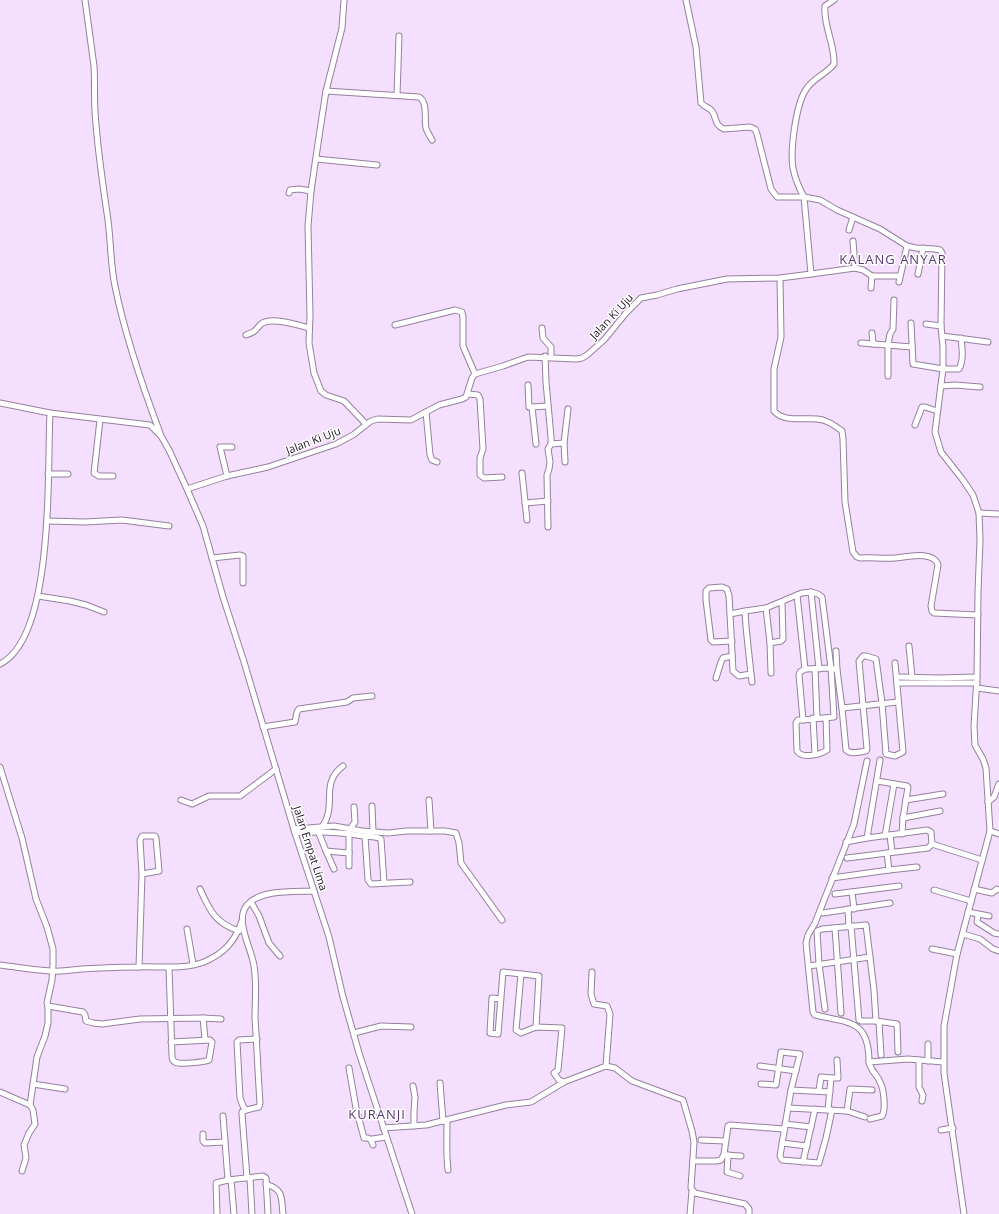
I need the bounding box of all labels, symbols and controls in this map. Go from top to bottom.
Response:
district label: KALANG ANYAR [839,250,947,268]
street label: Jalan Ki Uju [585,290,636,343]
street label: Jalan Ki Uju [283,423,343,458]
street label: Jalan Empat Lima [290,803,332,892]
district label: KURANJI [348,1105,406,1123]

